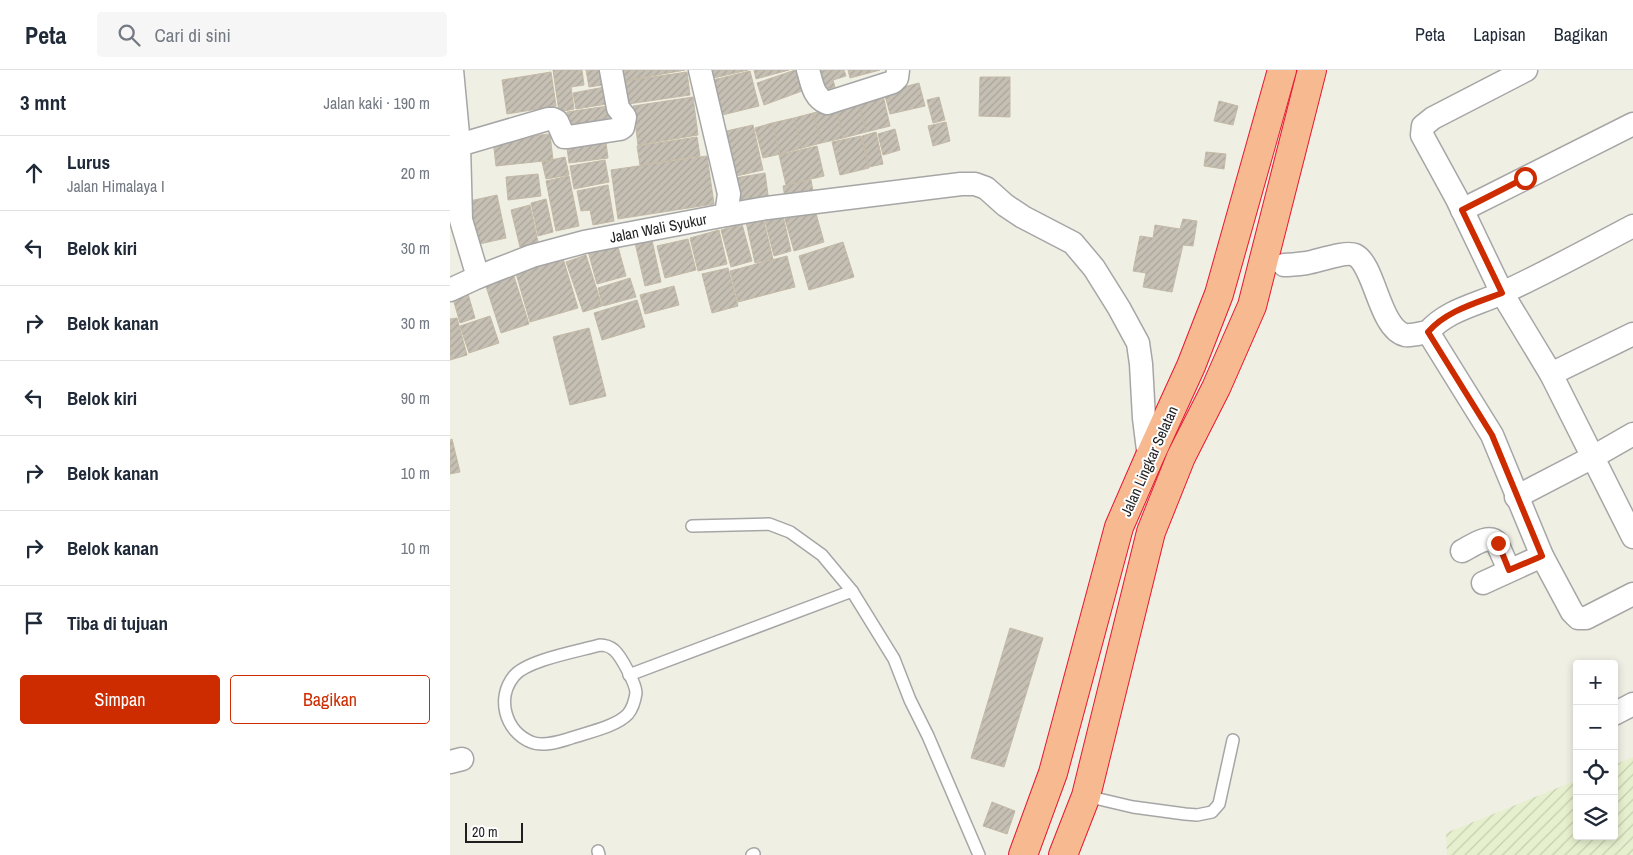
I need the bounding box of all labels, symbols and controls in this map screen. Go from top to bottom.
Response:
search box [97,12,447,57]
text: Peta [25,19,67,51]
icon: search [115,21,143,49]
text: Cari di sini [155,22,231,48]
text: Peta [1415,22,1445,47]
text: Lapisan [1473,22,1526,47]
text: Bagikan [1554,22,1608,47]
text: 3 mnt [20,88,66,117]
text: Jalan kaki · 190 m [324,92,430,114]
text: Lurus [67,149,110,175]
icon: ahead [20,159,48,187]
text: 20 m [401,162,430,184]
route start [1514,167,1537,190]
text: Jalan Himalaya I [67,175,165,197]
street label: Jalan Wali Syukur [608,208,708,248]
icon: left [20,234,48,262]
text: Belok kiri [67,235,137,261]
text: 30 m [401,237,430,259]
icon: right [20,309,48,337]
text: Belok kanan [67,310,159,336]
text: 30 m [401,312,430,334]
icon: left [20,384,48,412]
text: Belok kiri [67,385,137,411]
text: 90 m [401,387,430,409]
street label: Jalan Lingkar Selatan [1115,402,1183,520]
icon: right [20,459,48,487]
text: Belok kanan [67,460,159,486]
text: 10 m [401,462,430,484]
route end [1487,532,1510,555]
icon: right [20,534,48,562]
text: Belok kanan [67,535,159,561]
text: 10 m [401,537,430,559]
icon: arrive [20,609,48,637]
text: Tiba di tujuan [67,610,168,636]
map controls [1573,660,1618,840]
button: + [1573,660,1618,705]
button: Simpan [20,675,220,724]
button: Bagikan [230,675,430,724]
button: − [1573,705,1618,750]
button: locate [1573,750,1618,795]
button: layers [1573,795,1618,840]
scale bar [465,820,522,843]
text: 20 m [472,823,498,841]

